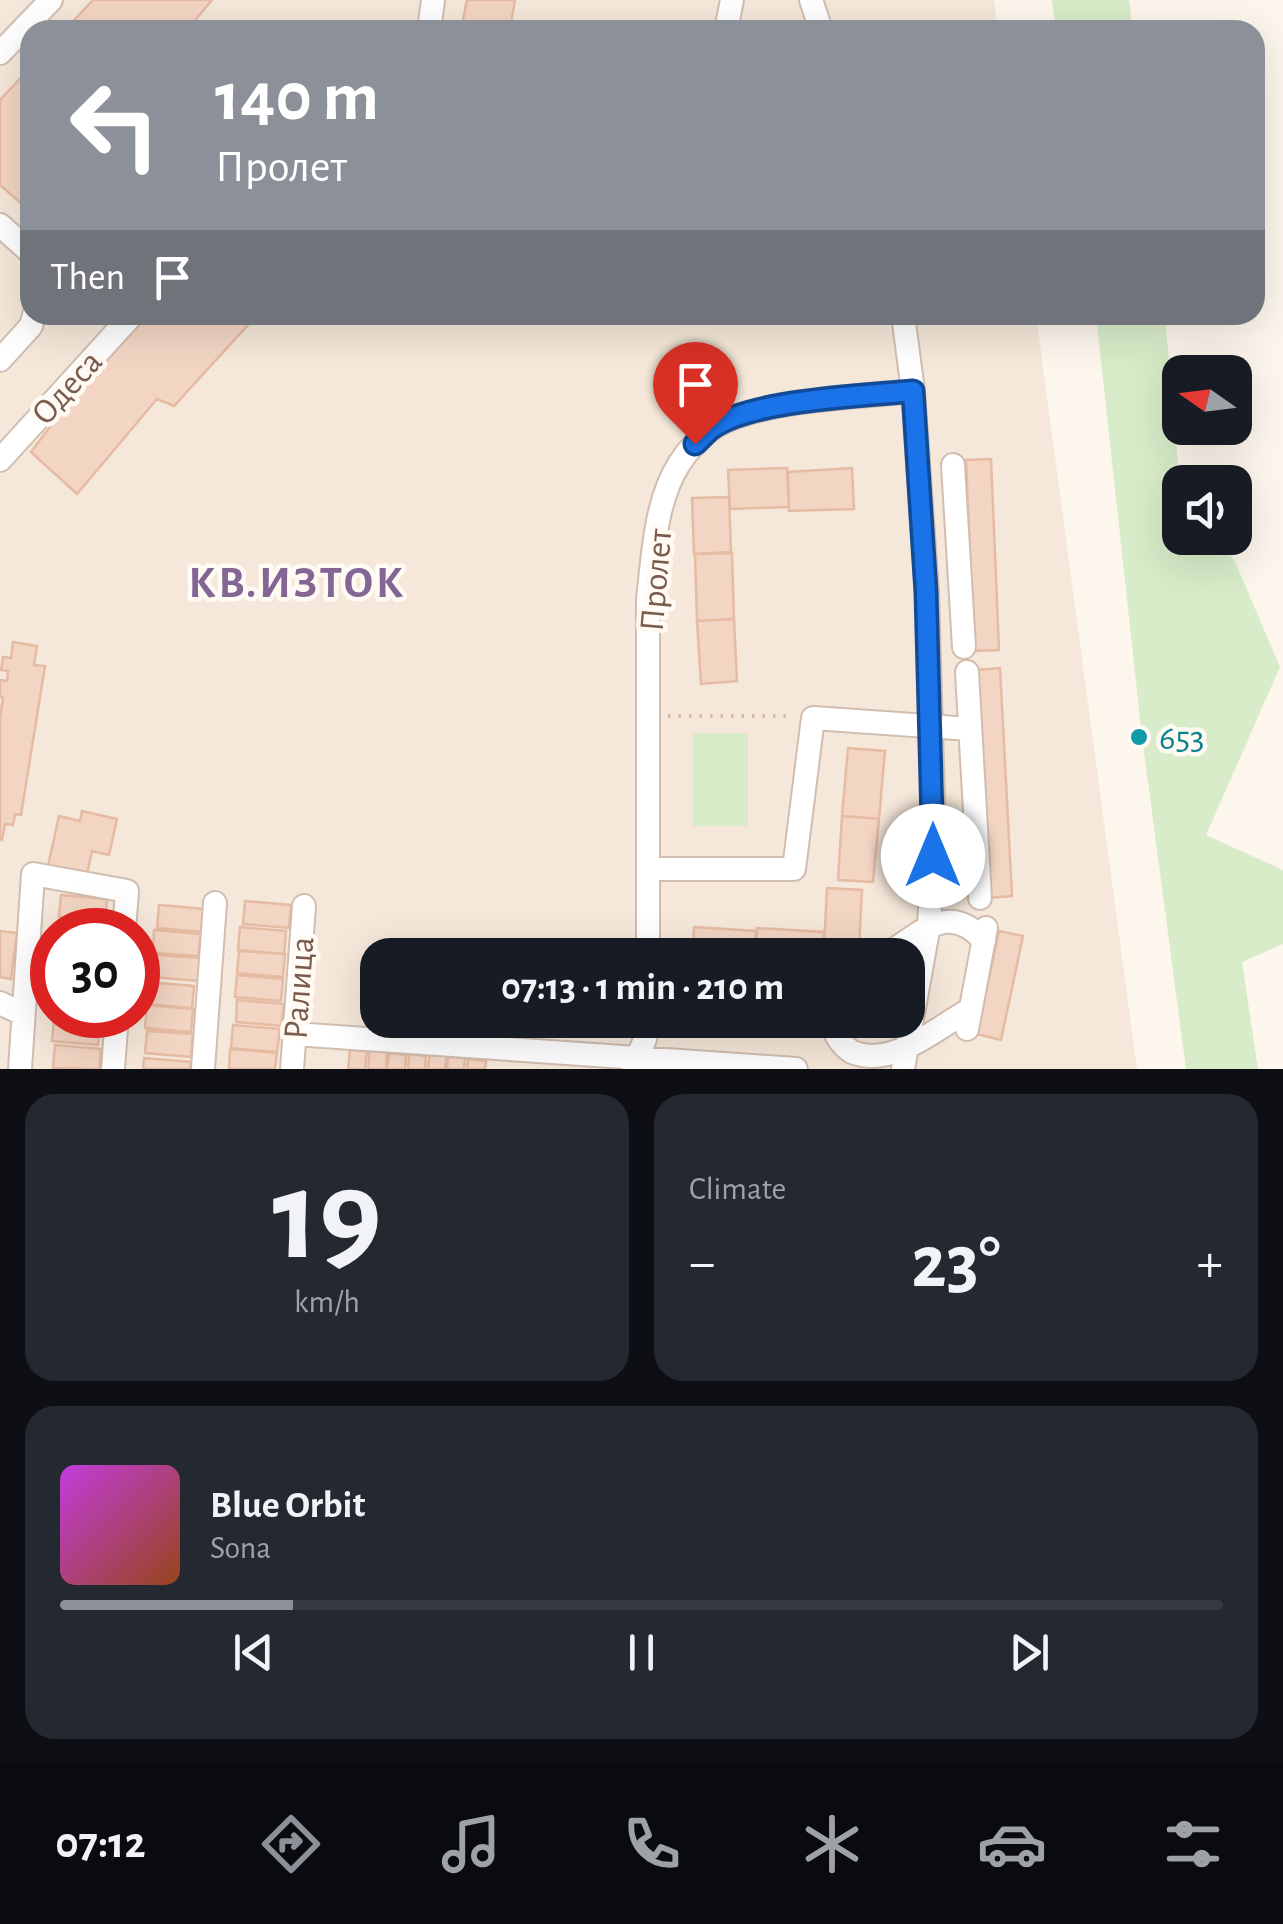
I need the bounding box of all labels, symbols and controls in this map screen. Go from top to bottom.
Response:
icon: left [50,60,180,190]
text: 140 m [215,63,379,133]
text: Пролет [215,145,347,190]
icon: arrive [145,250,200,305]
text: Then [50,259,125,297]
pin [653,342,738,445]
street label: Одеса [25,344,109,432]
north arrow [1162,355,1252,445]
map controls [1162,355,1252,555]
icon: arrive [668,357,723,412]
button: sound [1162,465,1252,555]
street label: Пролет [635,527,678,633]
district label: КВ.ИЗТОК [188,561,406,606]
place label: 653 [1159,721,1205,756]
marker: 653 [1128,726,1150,748]
position arrow [881,804,985,908]
speed limit sign: 30 [30,908,160,1038]
street label: Ралица [278,936,321,1041]
text: 07:13 · 1 min · 210 m [501,969,784,1007]
text: 19 [272,1153,382,1283]
text: Climate [689,1173,786,1205]
text: 23° [911,1226,1001,1301]
text: − [689,1236,715,1291]
text: + [1197,1236,1223,1291]
text: km/h [294,1286,360,1318]
text: Blue Orbit [210,1487,365,1525]
text: Sona [210,1532,271,1564]
icon: previous [226,1625,281,1680]
icon: pause [614,1625,669,1680]
icon: next [1002,1625,1057,1680]
icon: directions [256,1809,326,1879]
icon: music [436,1809,506,1879]
icon: phone [617,1809,687,1879]
icon: climate [797,1809,867,1879]
icon: car [977,1809,1047,1879]
icon: filters [1158,1809,1228,1879]
text: 07:12 [55,1821,146,1866]

